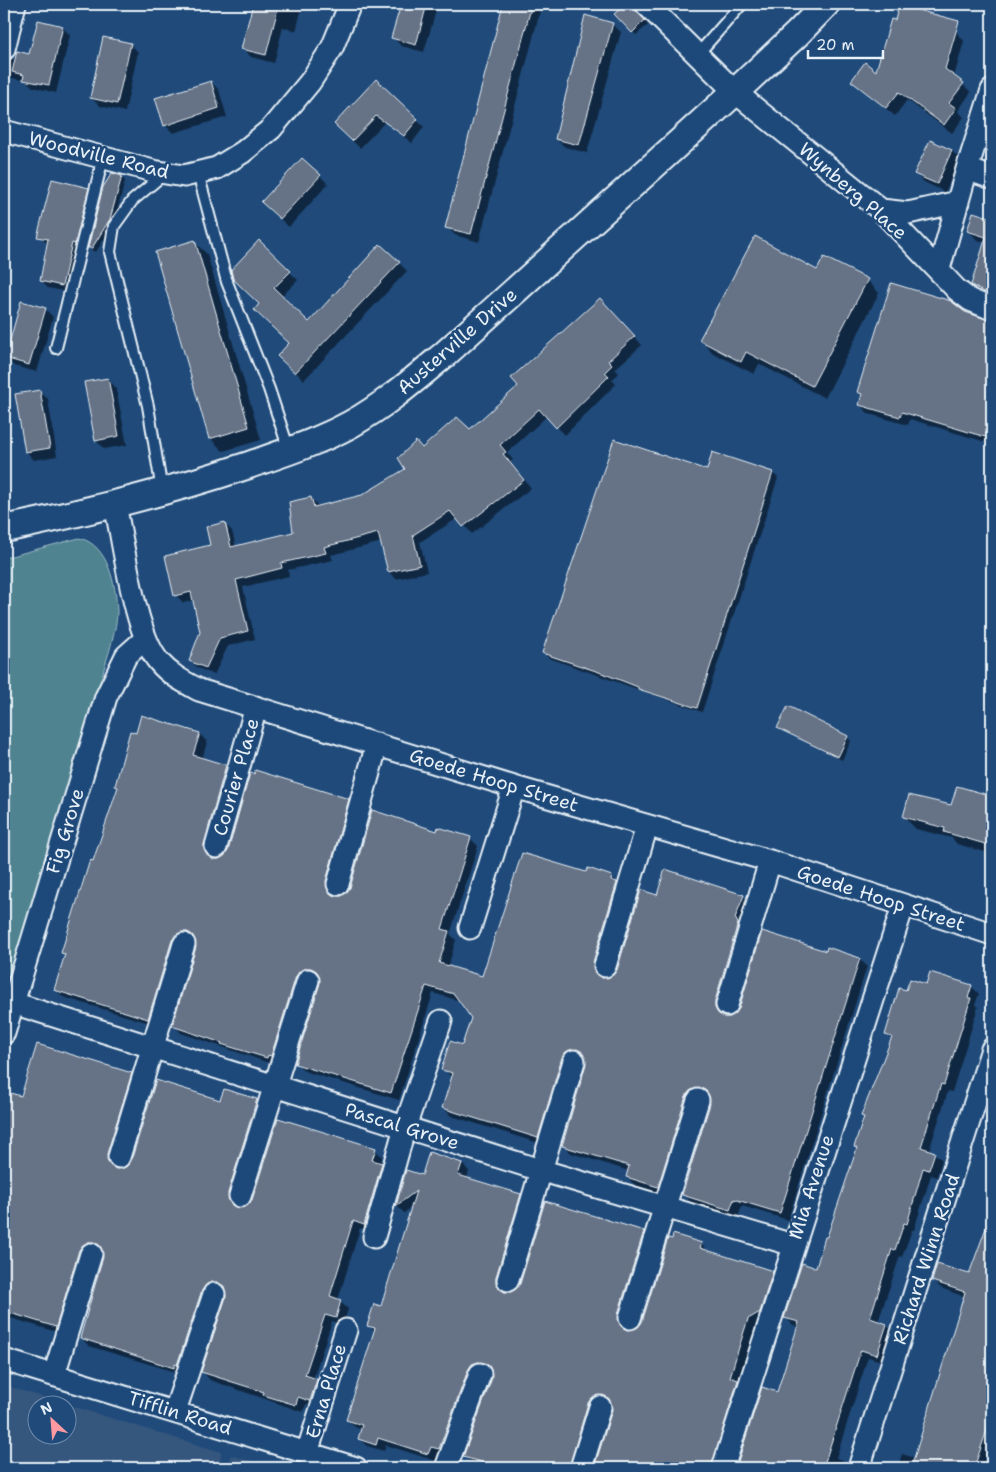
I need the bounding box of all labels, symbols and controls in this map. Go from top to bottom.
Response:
scale bar [808,28,884,60]
text: 20 m [816,35,855,55]
street label: Woodville Road [26,125,172,185]
street label: Wynberg Place [793,137,913,245]
street label: Austerville Drive [392,282,522,400]
street label: Courier Place [207,715,265,839]
street label: Goede Hoop Street [407,742,581,818]
street label: Fig Grove [40,785,90,877]
street label: Goede Hoop Street [794,859,968,937]
street label: Pascal Grove [342,1097,462,1155]
street label: Mia Avenue [782,1131,840,1243]
street label: Richard Winn Road [887,1170,965,1348]
street label: Erna Place [300,1341,352,1441]
street label: Tifflin Road [125,1385,235,1441]
north arrow [28,1394,78,1444]
text: N [37,1398,55,1419]

